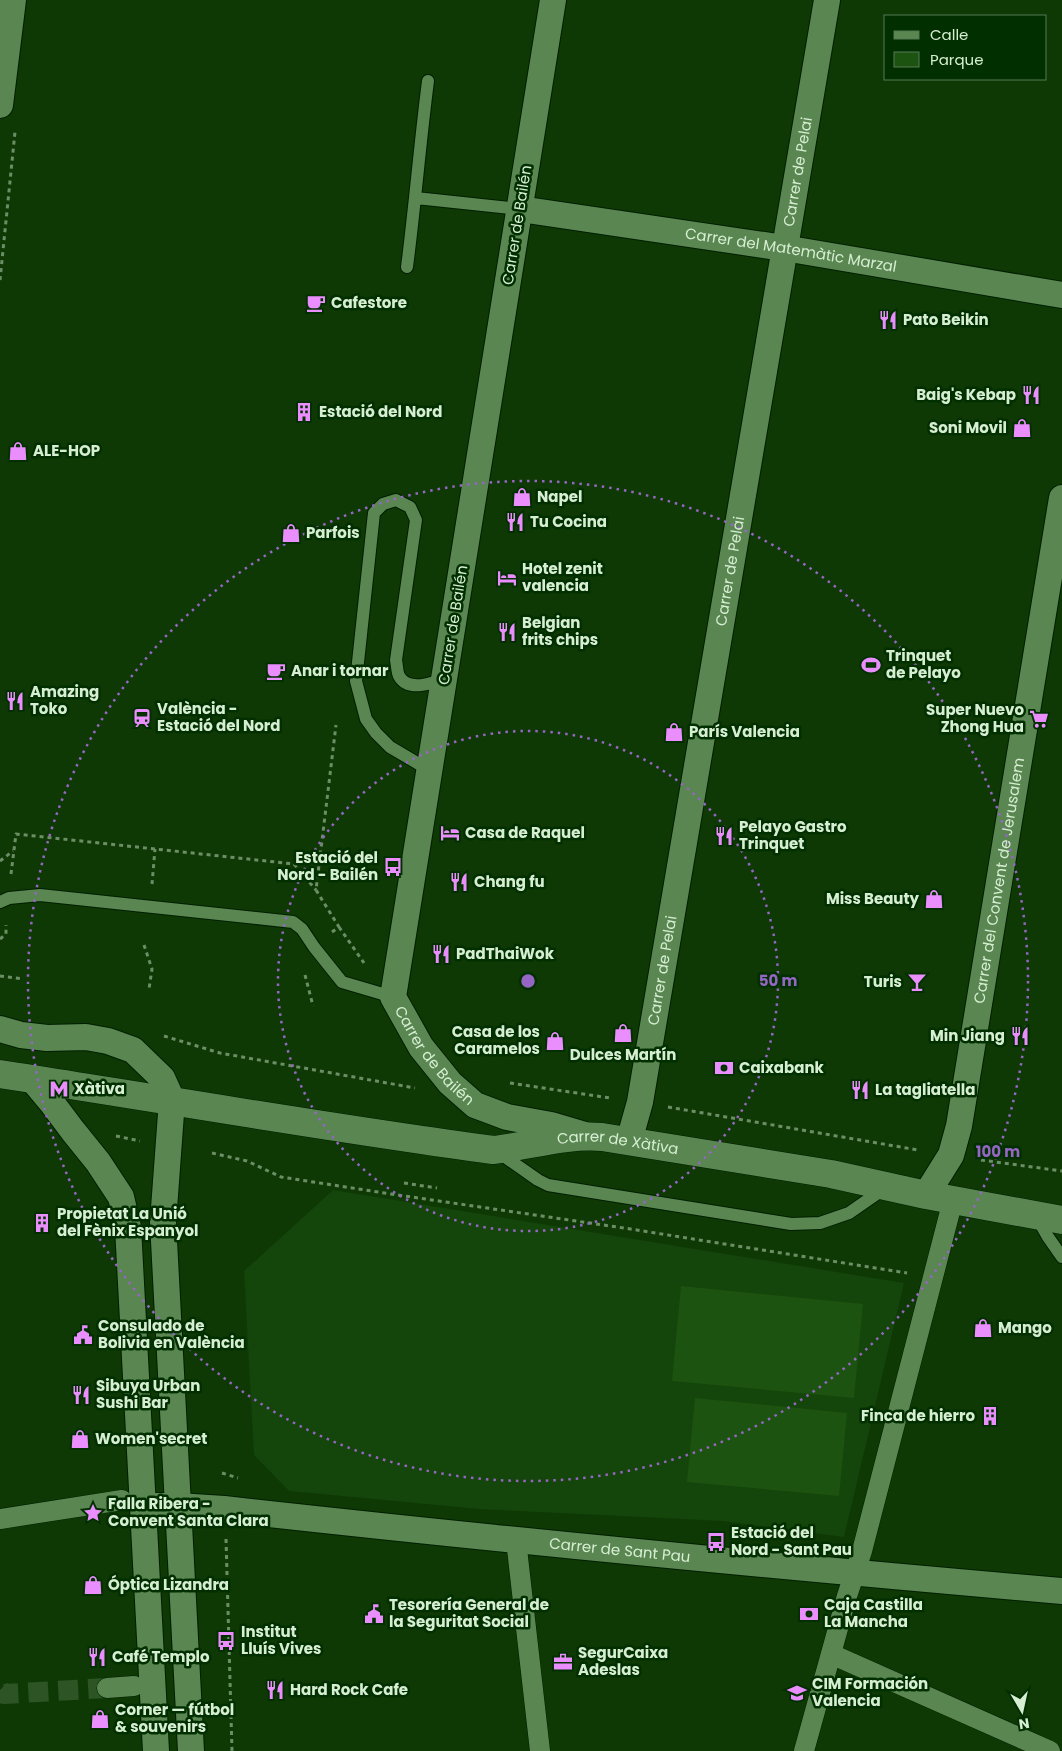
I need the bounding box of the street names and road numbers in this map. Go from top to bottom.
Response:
street label: Carrer de Pelai [778,115,817,228]
street label: Carrer de Bailén [497,164,536,286]
street label: Carrer del Matemàtic Marzal [684,223,898,277]
street label: Carrer de Pelai [710,515,749,627]
street label: Carrer de Bailén [433,564,472,686]
street label: Carrer del Convent de Jerusalem [968,756,1029,1005]
street label: Carrer de Pelai [642,914,681,1027]
street label: Carrer de Bailén [390,1002,479,1110]
street label: Carrer de Xàtiva [556,1125,680,1159]
street label: Carrer de Sant Pau [548,1532,691,1567]

